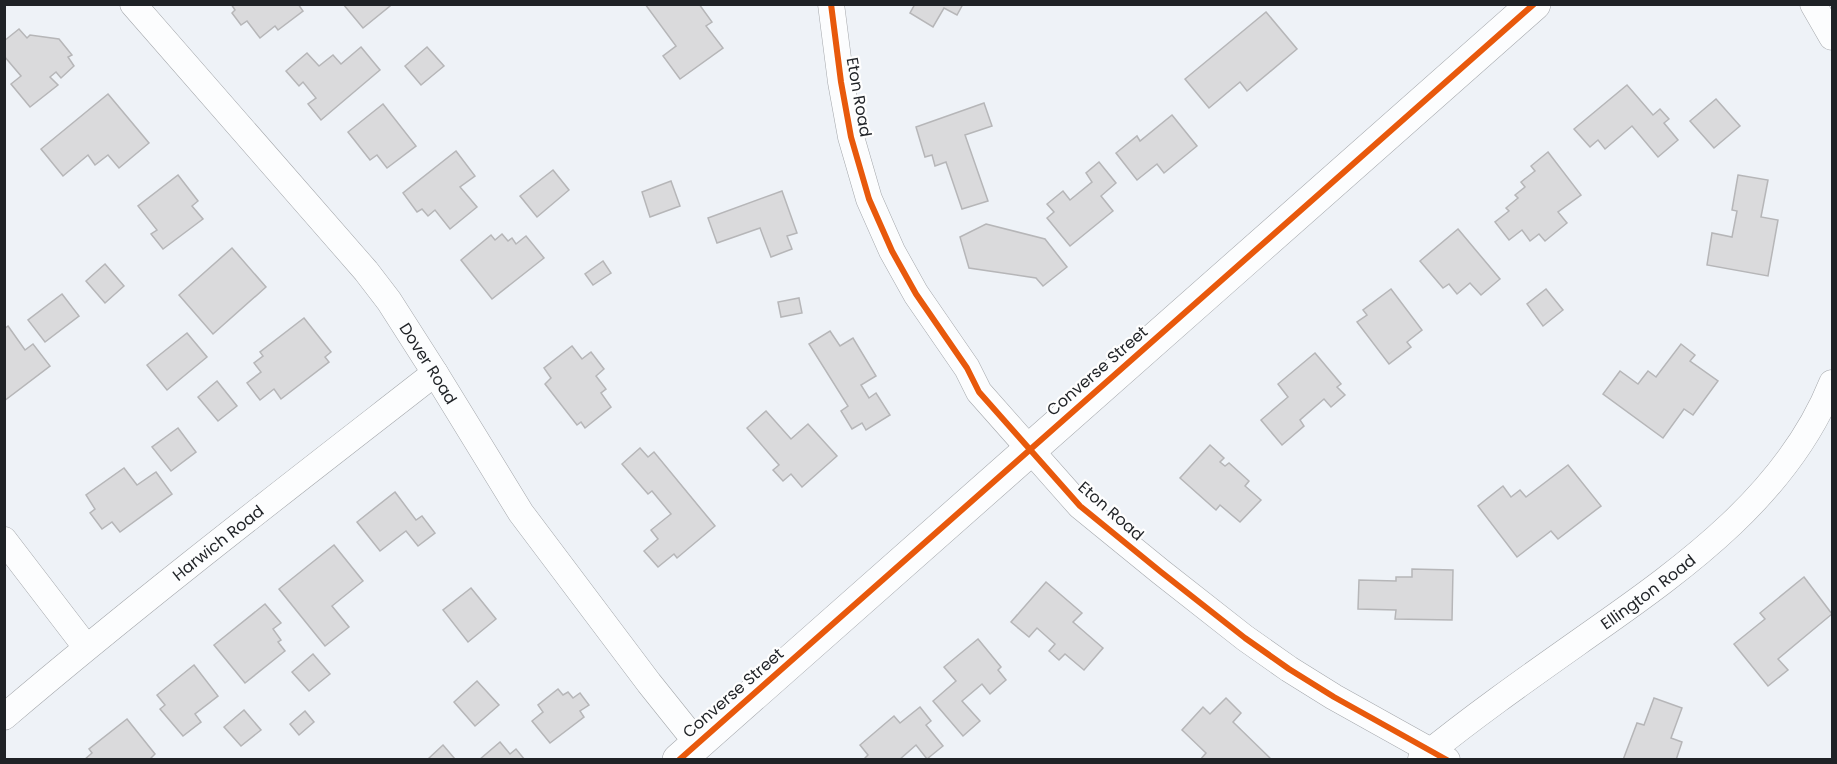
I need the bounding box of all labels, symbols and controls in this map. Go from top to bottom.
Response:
street label: Eton Road [841,55,877,139]
street label: Dover Road [394,318,463,408]
street label: Converse Street [1041,321,1153,421]
street label: Eton Road [1073,476,1149,546]
street label: Harwich Road [167,499,269,586]
street label: Ellington Road [1596,549,1700,635]
street label: Converse Street [677,643,789,743]

